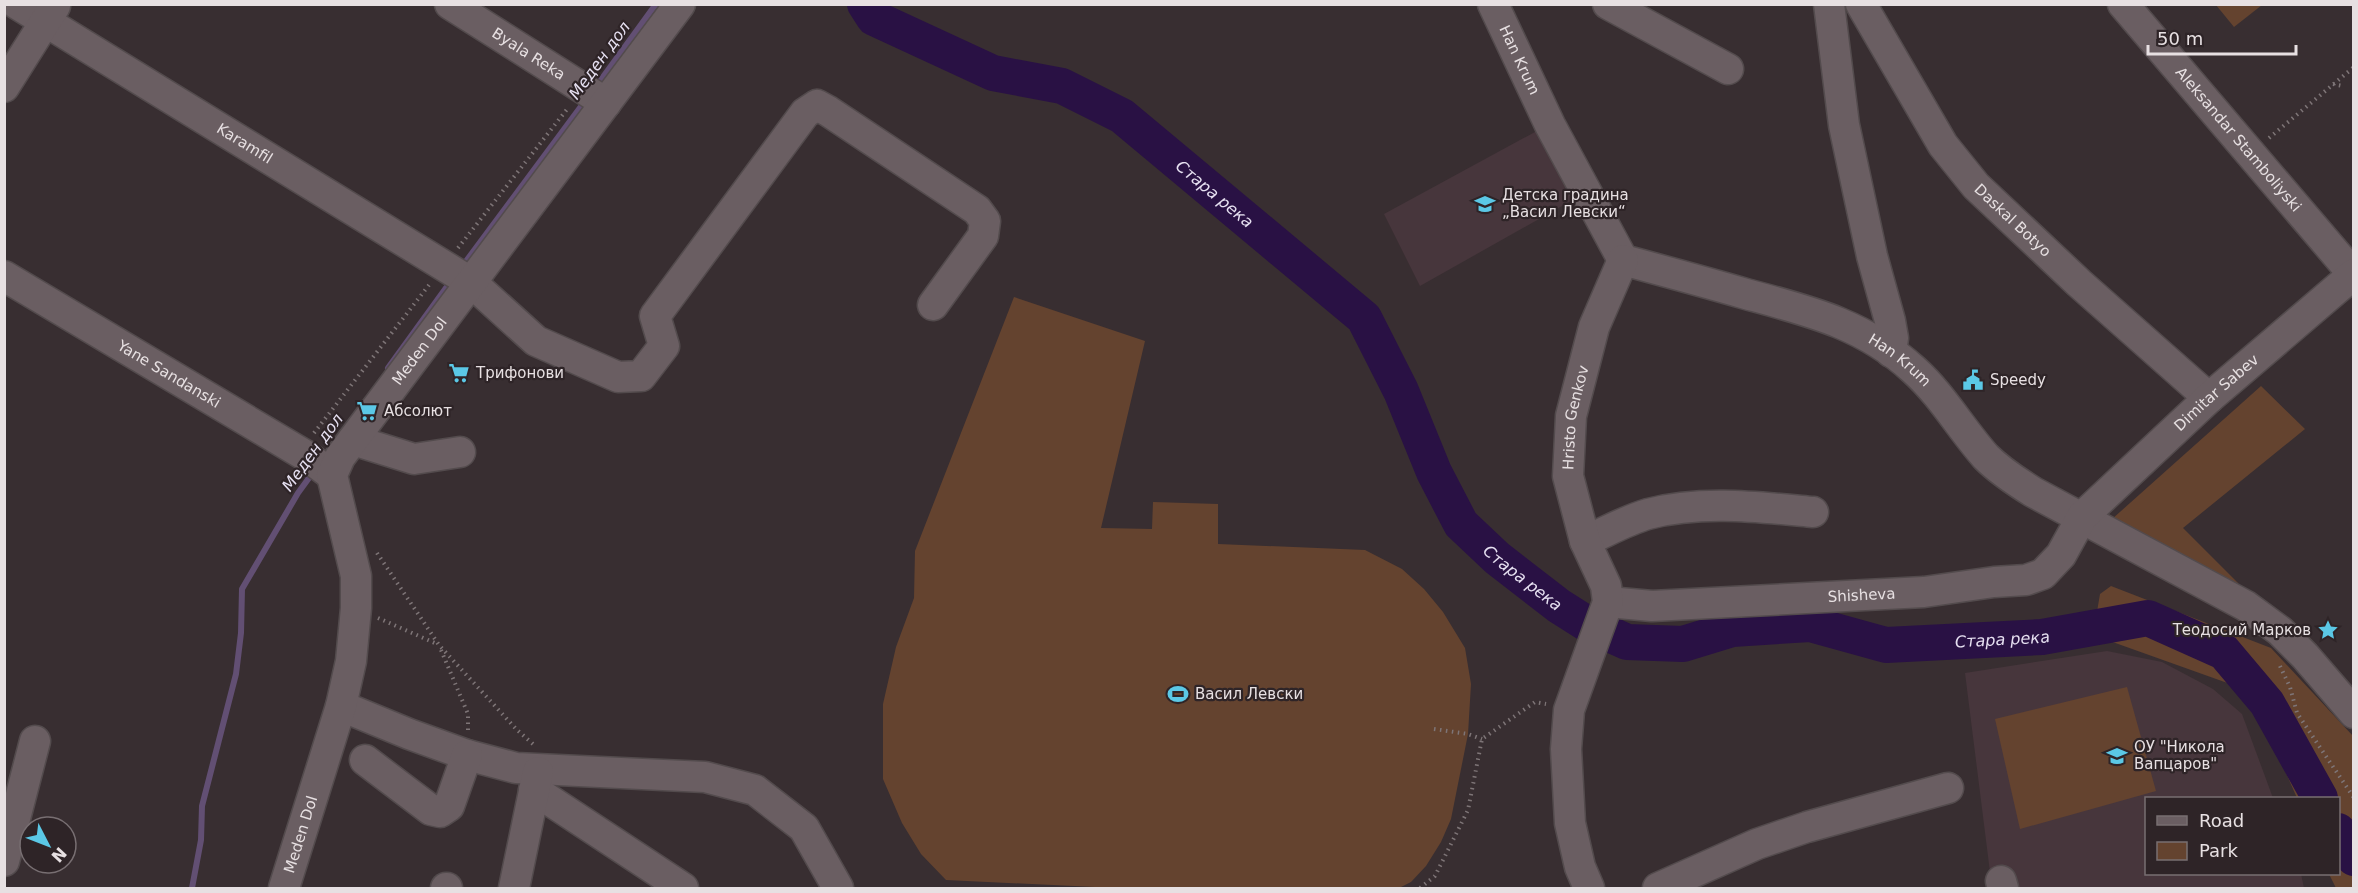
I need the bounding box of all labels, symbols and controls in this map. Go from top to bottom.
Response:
water label: Меден дол [565,18,634,103]
scale bar [2148,18,2296,56]
street label: Han Krum [1495,22,1544,98]
street label: Byala Reka [489,24,568,84]
text: 50 m [2157,28,2203,49]
street label: Aleksandar Stamboliyski [2172,63,2305,216]
street label: Karamfil [213,120,276,168]
water label: Стара река [1172,156,1257,232]
street label: Daskal Botyo [1971,180,2055,261]
place label: Детска градина „Васил Левски“ [1502,186,1629,221]
school or university icon: Детска градина „Васил Левски“ [1473,192,1497,216]
street label: Meden Dol [388,314,451,389]
street label: Han Krum [1865,330,1935,390]
street label: Yane Sandanski [113,336,224,412]
street label: Dimitar Sabev [2170,350,2262,435]
supermarket icon: Трифонови [447,361,471,385]
street label: Hristo Genkov [1559,363,1593,470]
place label: Трифонови [475,364,564,382]
public building icon: Speedy [1961,368,1985,392]
place label: Speedy [1990,371,2046,389]
supermarket icon: Абсолют [355,399,379,423]
place label: Абсолют [384,402,452,420]
water label: Меден дол [278,410,347,495]
water label: Стара река [1479,541,1566,615]
street label: Shisheva [1827,584,1896,606]
place icon: Теодосий Марков [2316,618,2340,642]
place label: Теодосий Марков [2172,621,2311,639]
water label: Стара река [1955,627,2051,651]
sports icon: Васил Левски [1166,682,1190,706]
place label: Васил Левски [1195,685,1303,703]
place label: ОУ "Никола Вапцаров" [2134,738,2225,773]
school or university icon: ОУ "Никола Вапцаров" [2105,744,2129,768]
street label: Meden Dol [280,794,321,876]
legend [2145,797,2340,875]
text: Road [2199,810,2244,831]
north arrow [18,815,78,875]
text: Park [2199,840,2238,861]
text: N [47,843,70,866]

